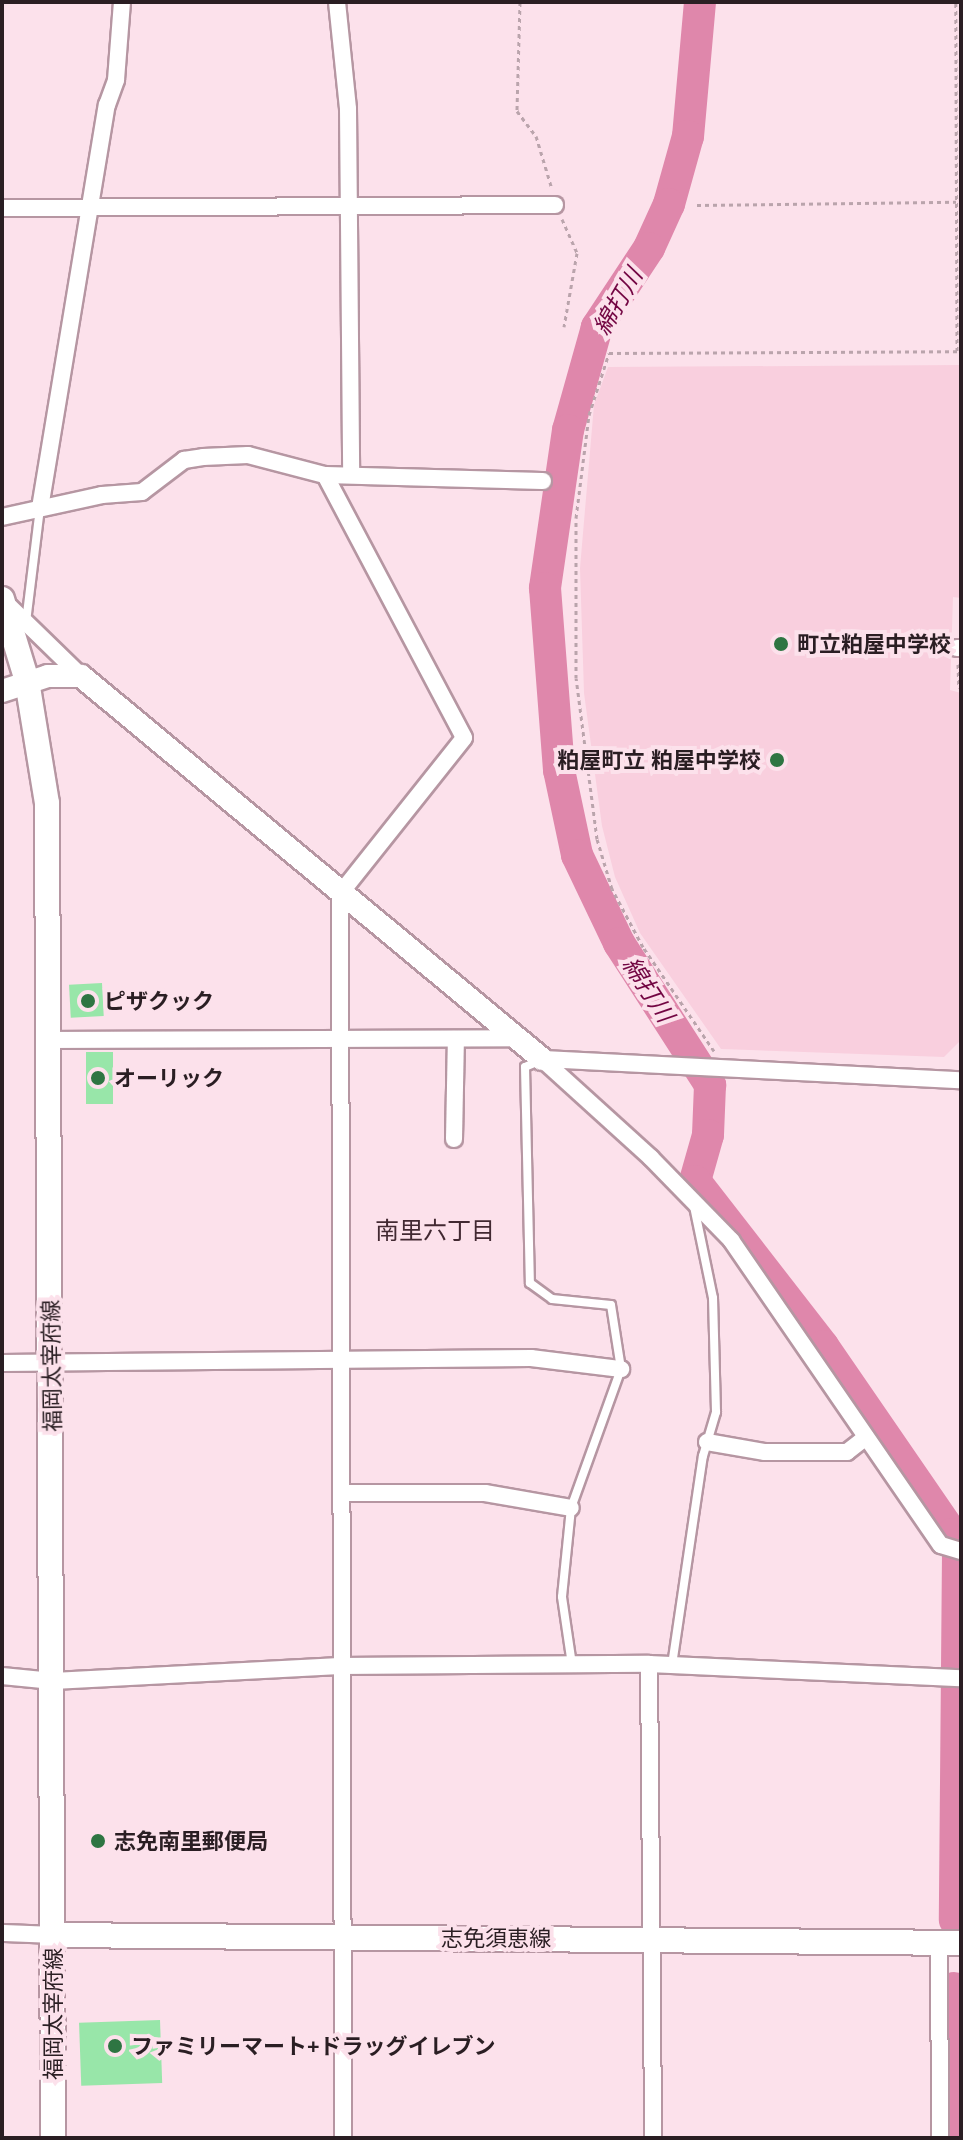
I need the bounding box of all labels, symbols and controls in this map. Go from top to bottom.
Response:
water label: 綿打川 [587,263,647,339]
place label: 町立粕屋中学校 [797,631,951,657]
marker: 町立粕屋中学校 [772,635,790,653]
place label: 粕屋町立 粕屋中学校 [557,747,761,773]
marker: 粕屋町立 粕屋中学校 [768,751,786,769]
water label: 綿打川 [617,951,681,1027]
place label: ピザクック [104,988,214,1014]
marker: ピザクック [79,992,97,1010]
place label: オーリック [114,1065,224,1091]
marker: オーリック [89,1069,107,1087]
district label: 南里六丁目 [375,1216,495,1244]
street label: 福岡太宰府線 [37,1300,65,1432]
place label: 志免南里郵便局 [114,1828,268,1854]
marker: 志免南里郵便局 [89,1832,107,1850]
street label: 志免須恵線 [441,1925,551,1951]
street label: 福岡太宰府線 [40,1948,66,2080]
place label: ファミリーマート+ドラッグイレブン [131,2033,496,2059]
marker: ファミリーマート+ドラッグイレブン [106,2037,124,2055]

